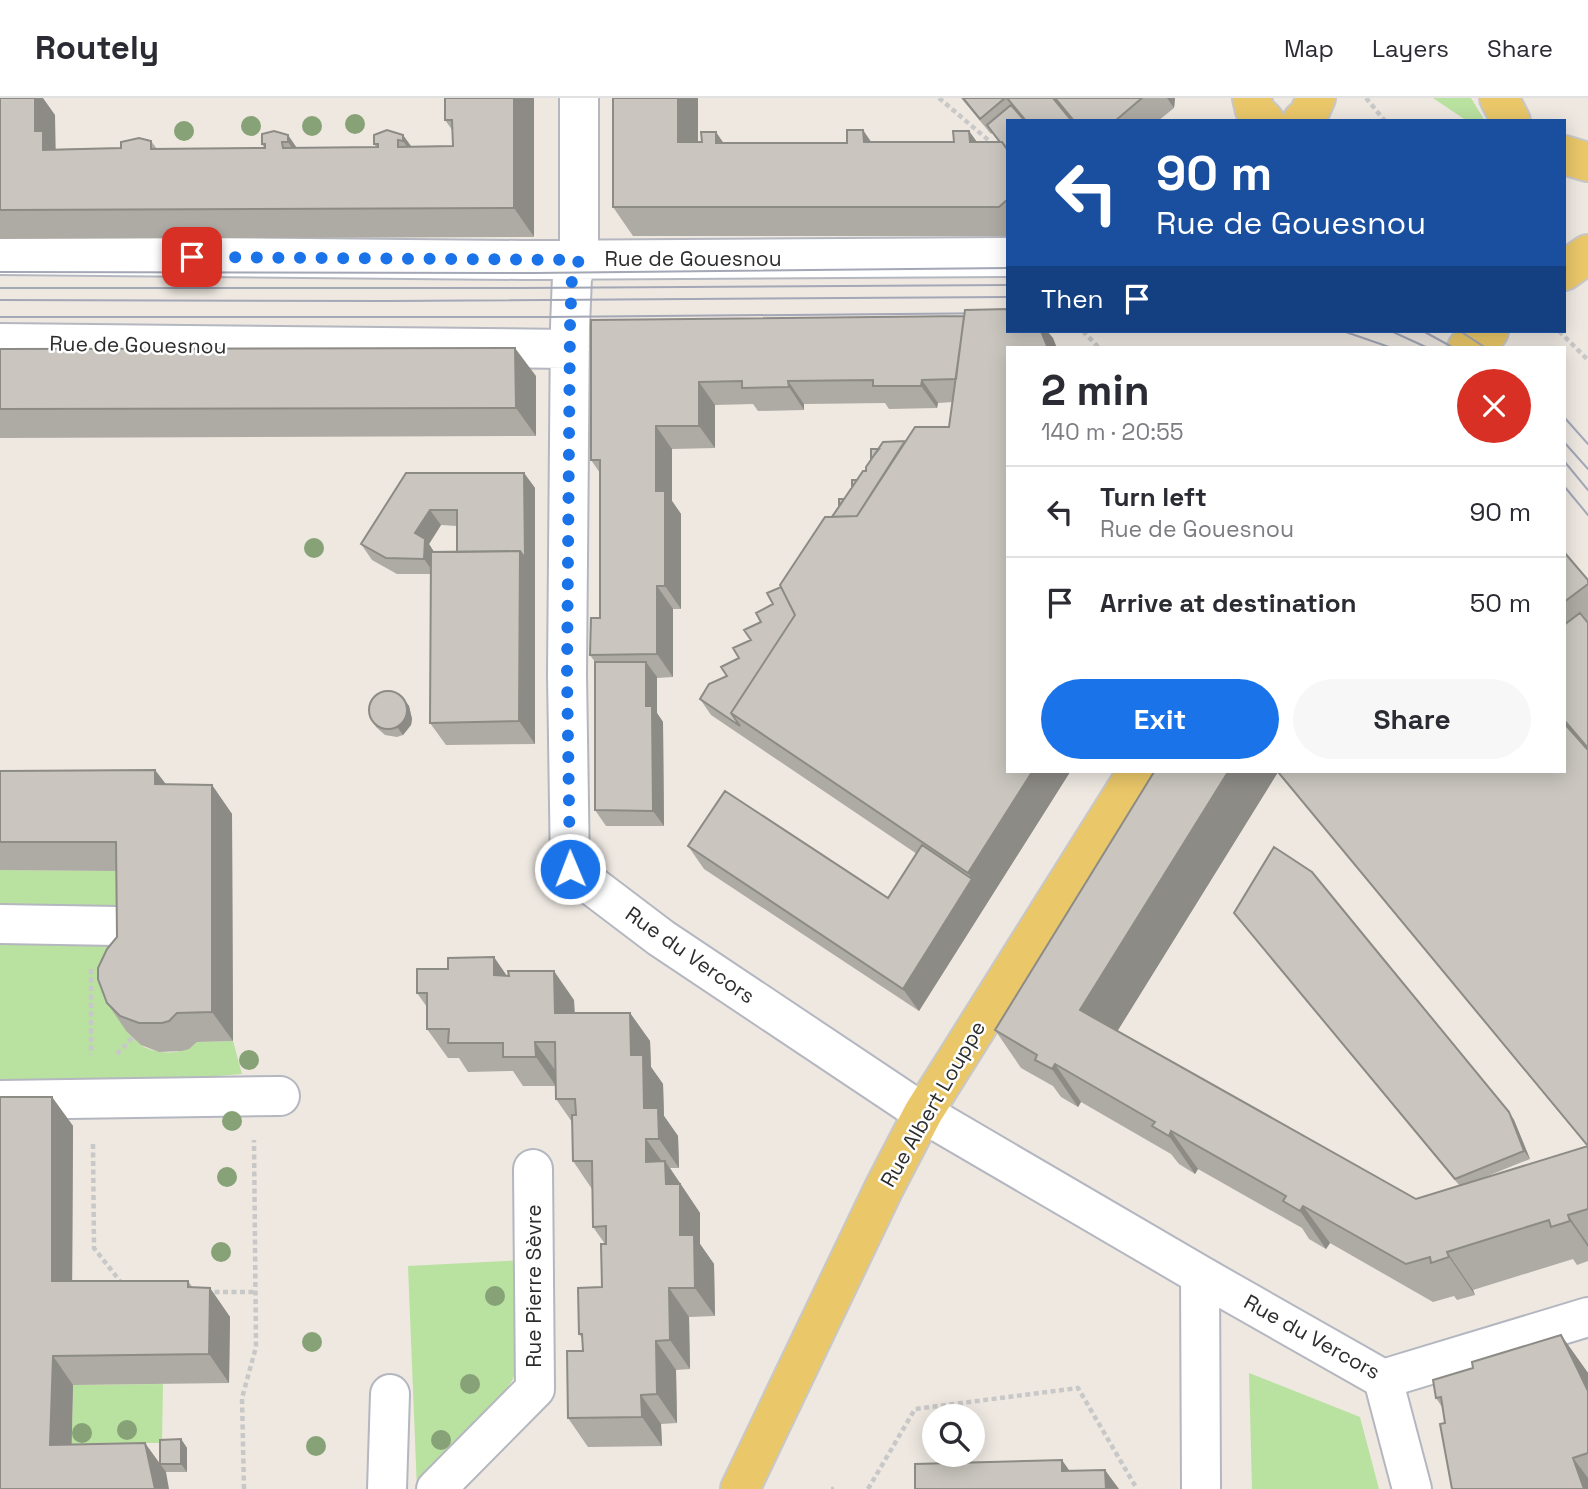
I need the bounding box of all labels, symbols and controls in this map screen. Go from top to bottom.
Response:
text: Routely [35,27,159,69]
text: Map [1284,33,1334,64]
text: Layers [1372,33,1449,64]
text: Share [1487,33,1553,64]
text: 90 m [1156,142,1272,204]
icon: left [1041,147,1132,238]
text: Rue de Gouesnou [1156,203,1426,243]
pin [162,227,222,287]
icon: arrive [173,238,211,276]
street label: Rue de Gouesnou [604,245,782,272]
icon: arrive [1118,280,1156,318]
text: Then [1041,282,1104,316]
street label: Rue de Gouesnou [49,329,227,360]
text: 2 min [1041,364,1150,417]
button: close [1457,369,1531,443]
text: 140 m · 20:55 [1041,417,1184,447]
text: Turn left [1100,480,1207,514]
icon: left [1041,493,1079,531]
text: 90 m [1469,495,1531,529]
text: Rue de Gouesnou [1100,514,1294,544]
icon: arrive [1041,584,1079,622]
text: Arrive at destination [1100,586,1357,620]
text: 50 m [1470,586,1531,620]
button: Exit [1041,679,1279,759]
button: Share [1293,679,1531,759]
position arrow [533,832,607,906]
street label: Rue du Vercors [620,900,760,1009]
street label: Rue Albert Louppe [874,1016,991,1192]
street label: Rue Pierre Sèvre [520,1204,547,1368]
street label: Rue du Vercors [1239,1288,1385,1385]
map controls [922,1404,985,1467]
button: search [922,1404,985,1467]

